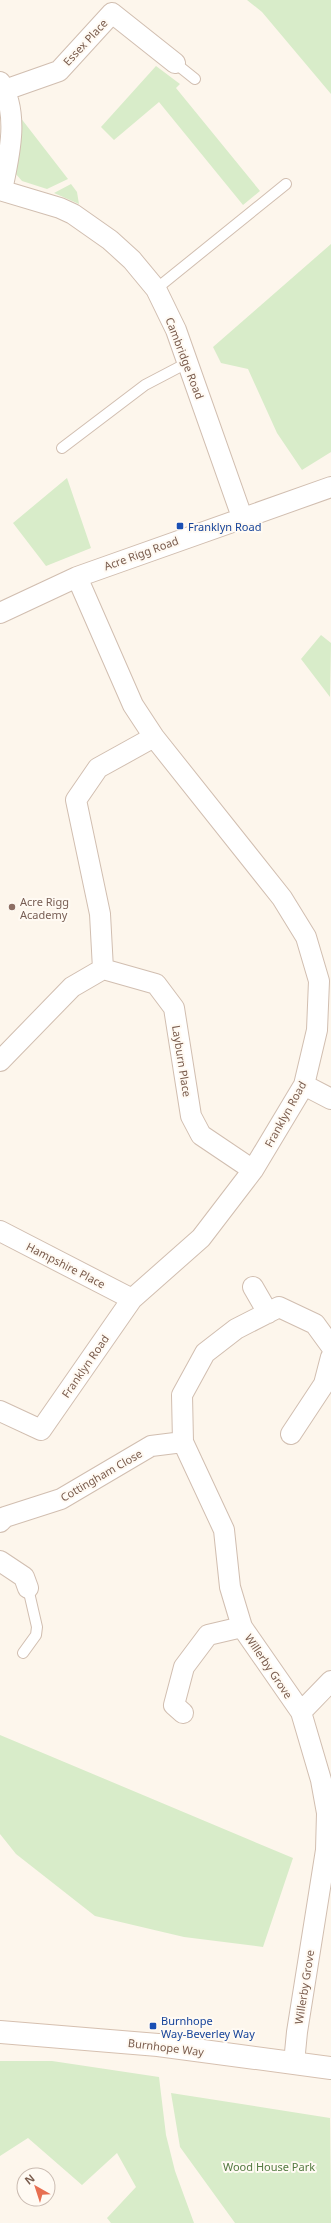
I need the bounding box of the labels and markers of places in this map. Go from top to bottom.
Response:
place label: Franklyn Road [188,519,261,534]
marker: Franklyn Road [175,521,185,531]
place label: Acre Rigg Academy [20,894,69,922]
marker: Acre Rigg Academy [7,902,17,912]
place label: Burnhope Way-Beverley Way [161,2013,255,2041]
marker: Burnhope Way-Beverley Way [148,2021,158,2031]

